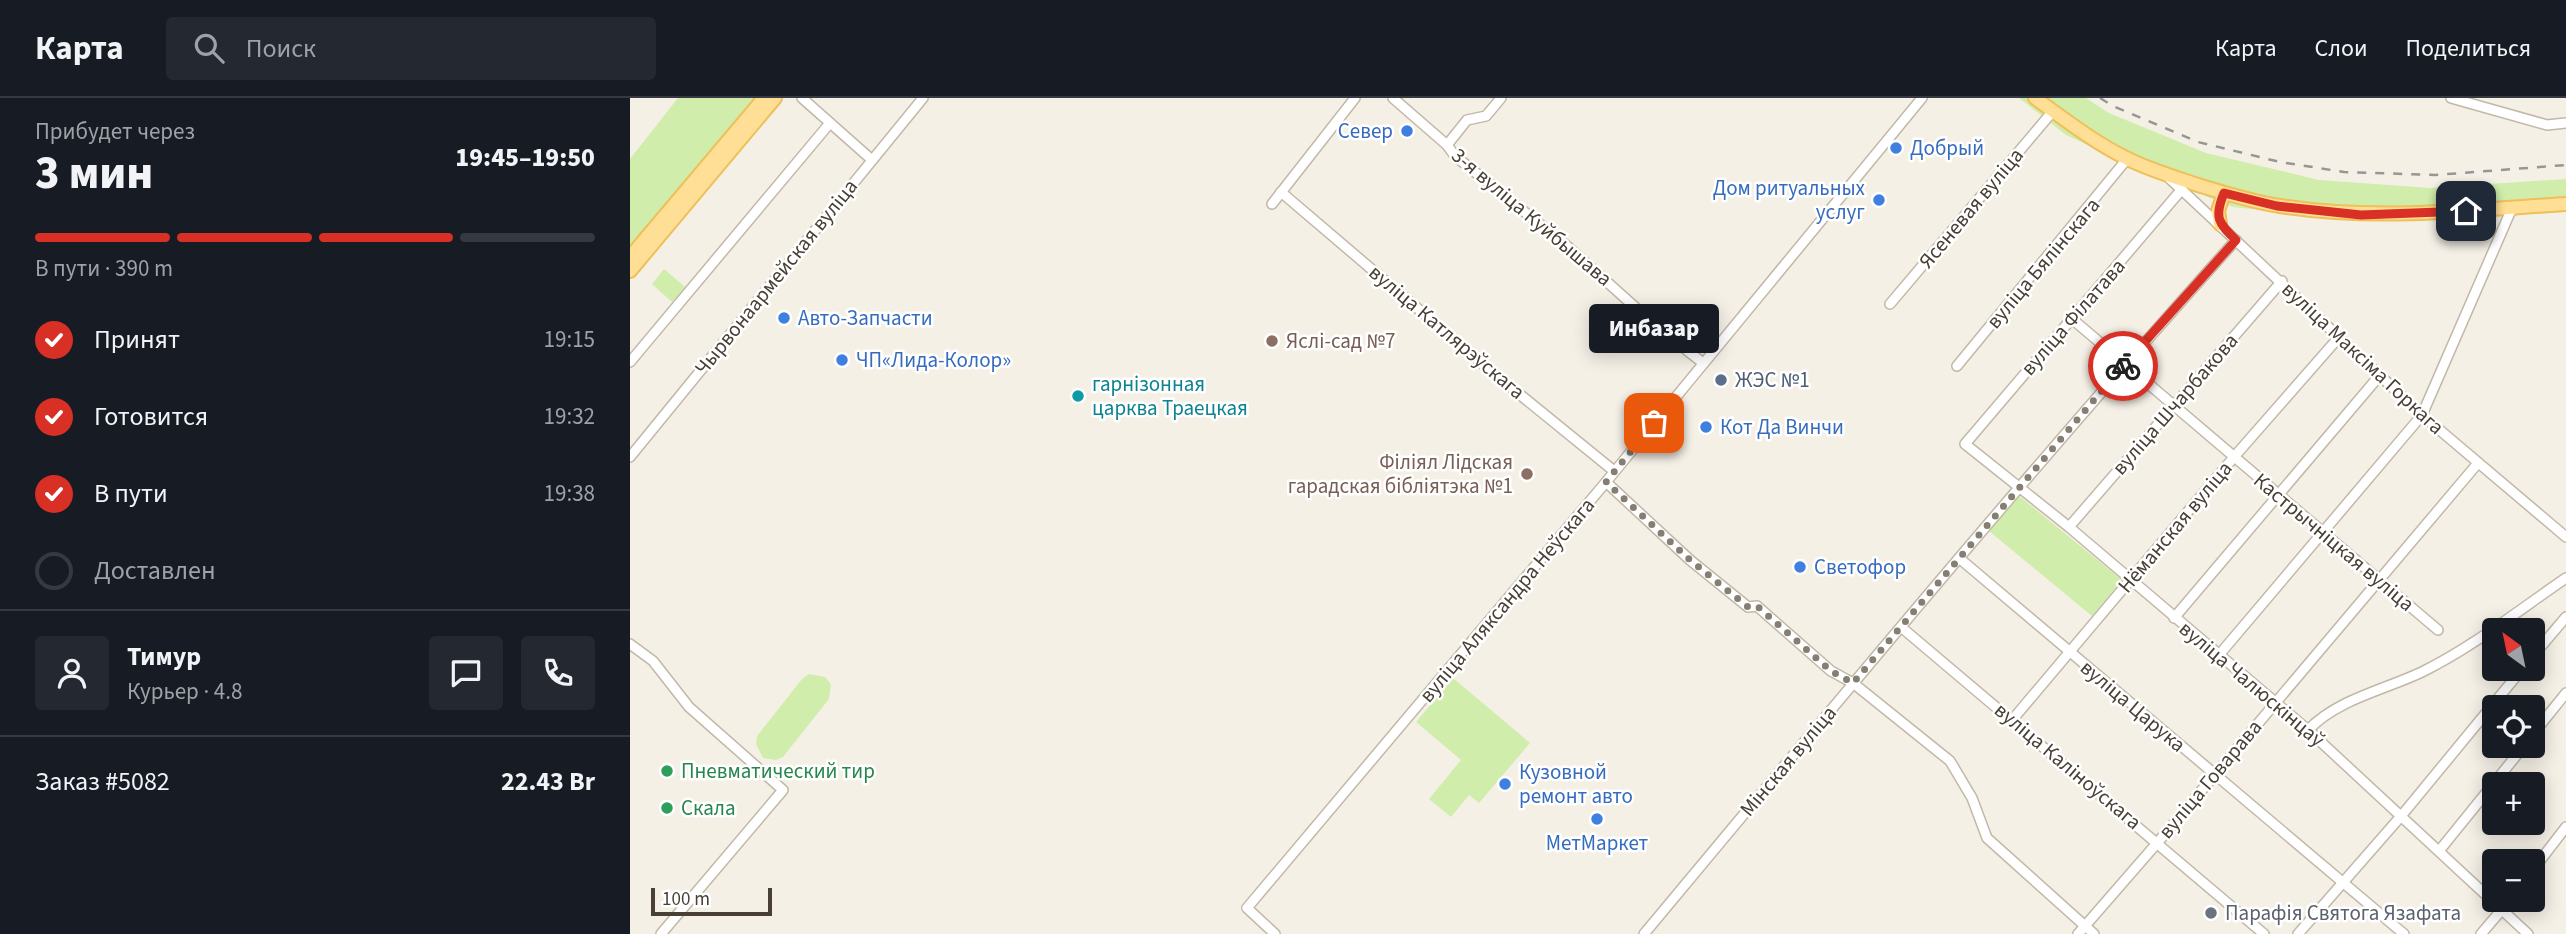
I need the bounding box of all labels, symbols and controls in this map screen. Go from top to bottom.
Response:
search box [166,17,656,80]
text: Карта [35,25,124,72]
icon: search [190,29,228,67]
text: Поиск [246,30,316,67]
text: Карта [2215,31,2277,66]
text: Слои [2315,31,2368,66]
text: Поделиться [2406,31,2531,66]
text: Прибудет через [35,115,195,148]
place label: Север [1338,116,1393,146]
marker: Север [1399,123,1415,139]
place label: Добрый [1910,133,1984,163]
text: 19:45–19:50 [455,139,595,176]
marker: Добрый [1888,140,1904,156]
text: 3 мин [35,141,153,206]
street label: 3-я вуліца Куйбышава [1445,141,1619,293]
street label: Ясеневая вуліца [1912,141,2030,275]
street label: Чырвонаармейская вуліца [687,172,865,382]
place label: Дом ритуальных услуг [1713,173,1866,227]
pin [2436,181,2496,241]
street label: вуліца Бялінскага [1979,191,2107,335]
marker: Дом ритуальных услуг [1871,192,1887,208]
icon: home [2447,192,2485,230]
text: В пути · 390 m [35,252,173,285]
street label: вуліца Філатава [2014,252,2132,382]
street label: вуліца Катлярэўскага [1362,258,1532,406]
street label: вуліца Максіма Горкага [2275,275,2451,441]
place label: Авто-Запчасти [798,303,933,333]
callout: Инбазар [1589,304,1719,353]
marker: Авто-Запчасти [776,310,792,326]
text: Инбазар [1609,312,1699,345]
icon: check [35,321,73,359]
text: Принят [94,321,180,358]
text: 19:15 [544,323,595,356]
place label: Яслі-сад №7 [1286,326,1395,356]
street label: вуліца Шчарбакова [2105,327,2245,481]
courier [2088,331,2158,401]
marker: Яслі-сад №7 [1264,333,1280,349]
place label: ЧП«Лида-Колор» [856,345,1011,375]
icon: bike [2104,347,2142,385]
marker: ЧП«Лида-Колор» [834,352,850,368]
place label: ЖЭС №1 [1735,365,1810,395]
place label: гарнізонная царква Траецкая [1092,369,1248,423]
marker: ЖЭС №1 [1713,372,1729,388]
marker: гарнізонная царква Траецкая [1070,388,1086,404]
pin [1624,393,1684,453]
icon: check [35,398,73,436]
text: Готовится [94,398,208,435]
text: 19:32 [544,400,595,433]
icon: bag [1635,404,1673,442]
place label: Кот Да Винчи [1720,412,1844,442]
marker: Кот Да Винчи [1698,419,1714,435]
place label: Філіял Лідская гарадская бібліятэка №1 [1288,447,1513,501]
street label: Нёманская вуліца [2111,455,2239,599]
marker: Філіял Лідская гарадская бібліятэка №1 [1519,466,1535,482]
street label: Кастрычніцкая вуліца [2247,466,2421,618]
icon: check [35,475,73,513]
text: В пути [94,475,168,512]
text: 19:38 [544,477,595,510]
street label: вуліца Аляксандра Неўскага [1412,491,1602,709]
text: Доставлен [94,552,216,589]
place label: Светофор [1814,552,1906,582]
marker: Светофор [1792,559,1808,575]
street label: вуліца Чалюскінцаў [2173,614,2332,754]
north arrow [2482,618,2544,681]
map controls [2482,618,2545,912]
button: person [35,636,109,710]
button: chat [429,636,503,710]
button: phone [521,636,595,710]
text: Тимур [127,638,201,675]
street label: вуліца Царука [2074,653,2192,759]
text: Курьер · 4.8 [127,675,242,708]
street label: вуліца Каліноўскага [1988,695,2148,837]
button: locate [2482,695,2545,758]
street label: Мінская вуліца [1733,699,1843,823]
street label: вуліца Говарава [2151,713,2269,845]
place label: Пневматический тир [681,756,875,786]
place label: Кузовной ремонт авто [1519,757,1633,811]
text: Заказ #5082 [35,763,170,800]
text: 22.43 Br [501,763,595,800]
marker: Пневматический тир [659,763,675,779]
button: + [2482,772,2545,835]
marker: Кузовной ремонт авто [1497,776,1513,792]
place label: Скала [681,793,736,823]
marker: Скала [659,800,675,816]
marker: МетМаркет [1589,811,1605,827]
place label: МетМаркет [1546,828,1649,858]
button: − [2482,849,2545,912]
scale bar [651,885,772,917]
text: 100 m [662,886,710,913]
place label: Парафія Святога Язафата [2225,898,2461,928]
marker: Парафія Святога Язафата [2203,905,2219,921]

